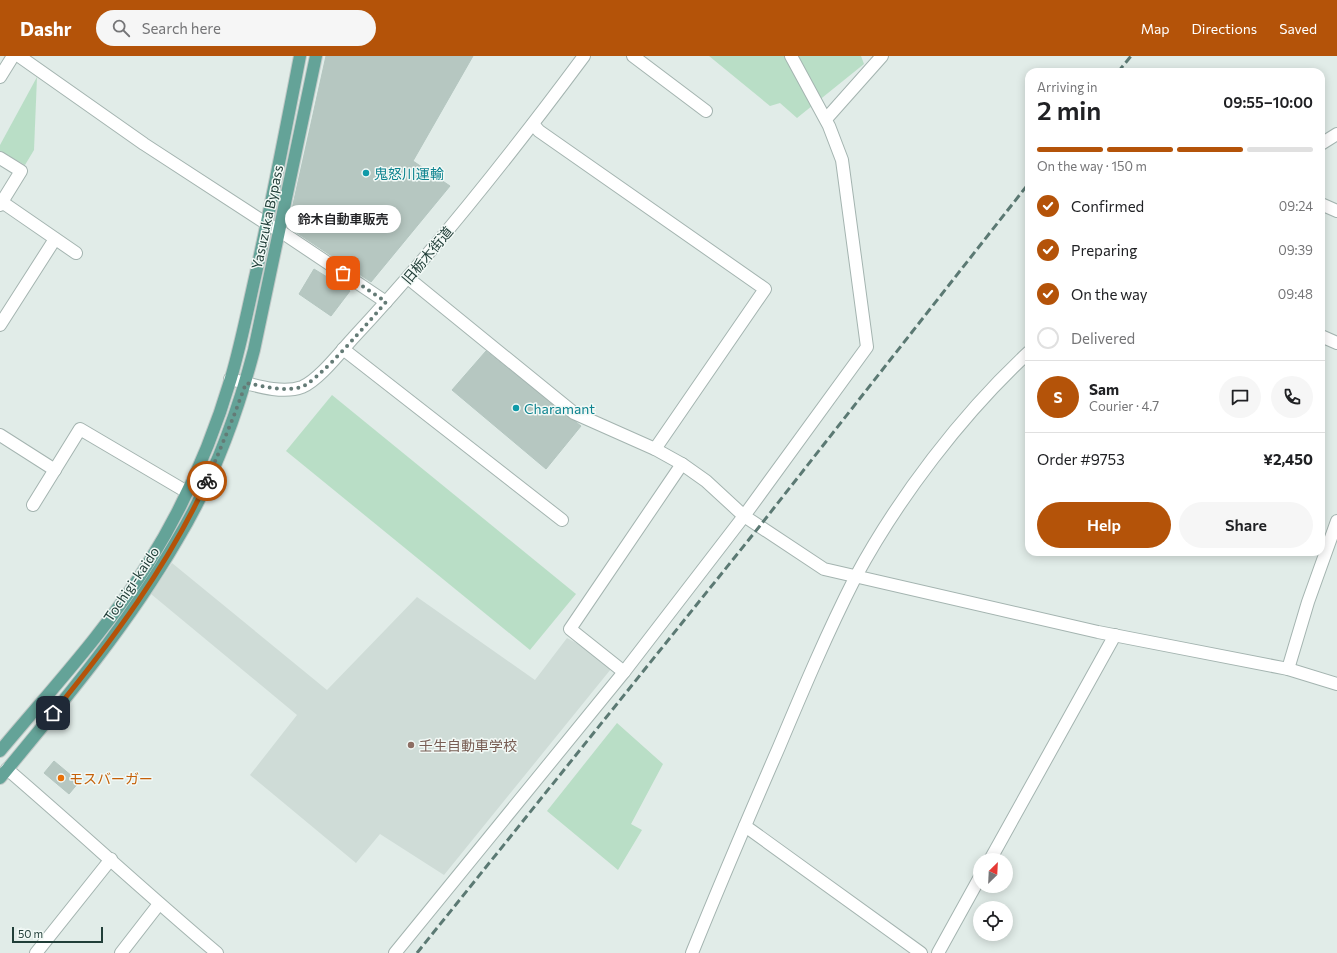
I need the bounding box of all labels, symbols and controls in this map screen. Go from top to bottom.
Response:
search box [96,10,376,46]
text: Dashr [20,17,72,40]
icon: search [110,17,132,39]
text: Search here [142,19,221,37]
text: Map [1141,20,1170,37]
text: Directions [1192,20,1257,37]
text: Saved [1279,20,1317,37]
text: Arriving in [1037,79,1097,95]
text: 09:55–10:00 [1223,93,1313,111]
text: 2 min [1037,94,1101,125]
text: On the way · 150 m [1037,158,1147,174]
street label: Yasuzuka Bypass [248,163,286,271]
place label: 鬼怒川運輸 [374,165,444,182]
marker: 鬼怒川運輸 [361,168,371,178]
icon: check [1037,195,1059,217]
text: Confirmed [1071,197,1144,215]
text: 09:24 [1279,198,1313,214]
callout: 鈴木自動車販売 [285,205,401,233]
text: 鈴木自動車販売 [297,211,389,227]
street label: 旧栃木街道 [398,223,456,287]
icon: check [1037,239,1059,261]
text: Preparing [1071,241,1137,259]
text: 09:39 [1278,242,1313,258]
pin [326,256,360,290]
icon: bag [332,262,354,284]
icon: check [1037,283,1059,305]
text: On the way [1071,285,1148,303]
text: 09:48 [1278,286,1313,302]
text: Delivered [1071,329,1135,347]
button: chat [1219,376,1261,418]
button: phone [1271,376,1313,418]
text: Sam [1089,380,1119,398]
text: S [1053,388,1063,406]
text: Courier · 4.7 [1089,398,1159,414]
place label: Charamant [524,400,595,417]
marker: Charamant [511,403,521,413]
text: Order #9753 [1037,450,1125,468]
text: ¥2,450 [1263,450,1313,468]
courier [187,461,227,501]
icon: bike [196,470,218,492]
button: Help [1037,502,1171,548]
button: Share [1179,502,1313,548]
street label: Tochigi-kaido [100,543,162,625]
pin [36,696,70,730]
icon: home [42,702,64,724]
place label: 壬生自動車学校 [419,737,517,754]
marker: 壬生自動車学校 [406,740,416,750]
place label: モスバーガー [69,770,153,787]
marker: モスバーガー [56,773,66,783]
north arrow [973,853,1013,893]
map controls [973,853,1013,941]
button: locate [973,901,1013,941]
scale bar [12,925,103,944]
text: 50 m [18,927,43,940]

